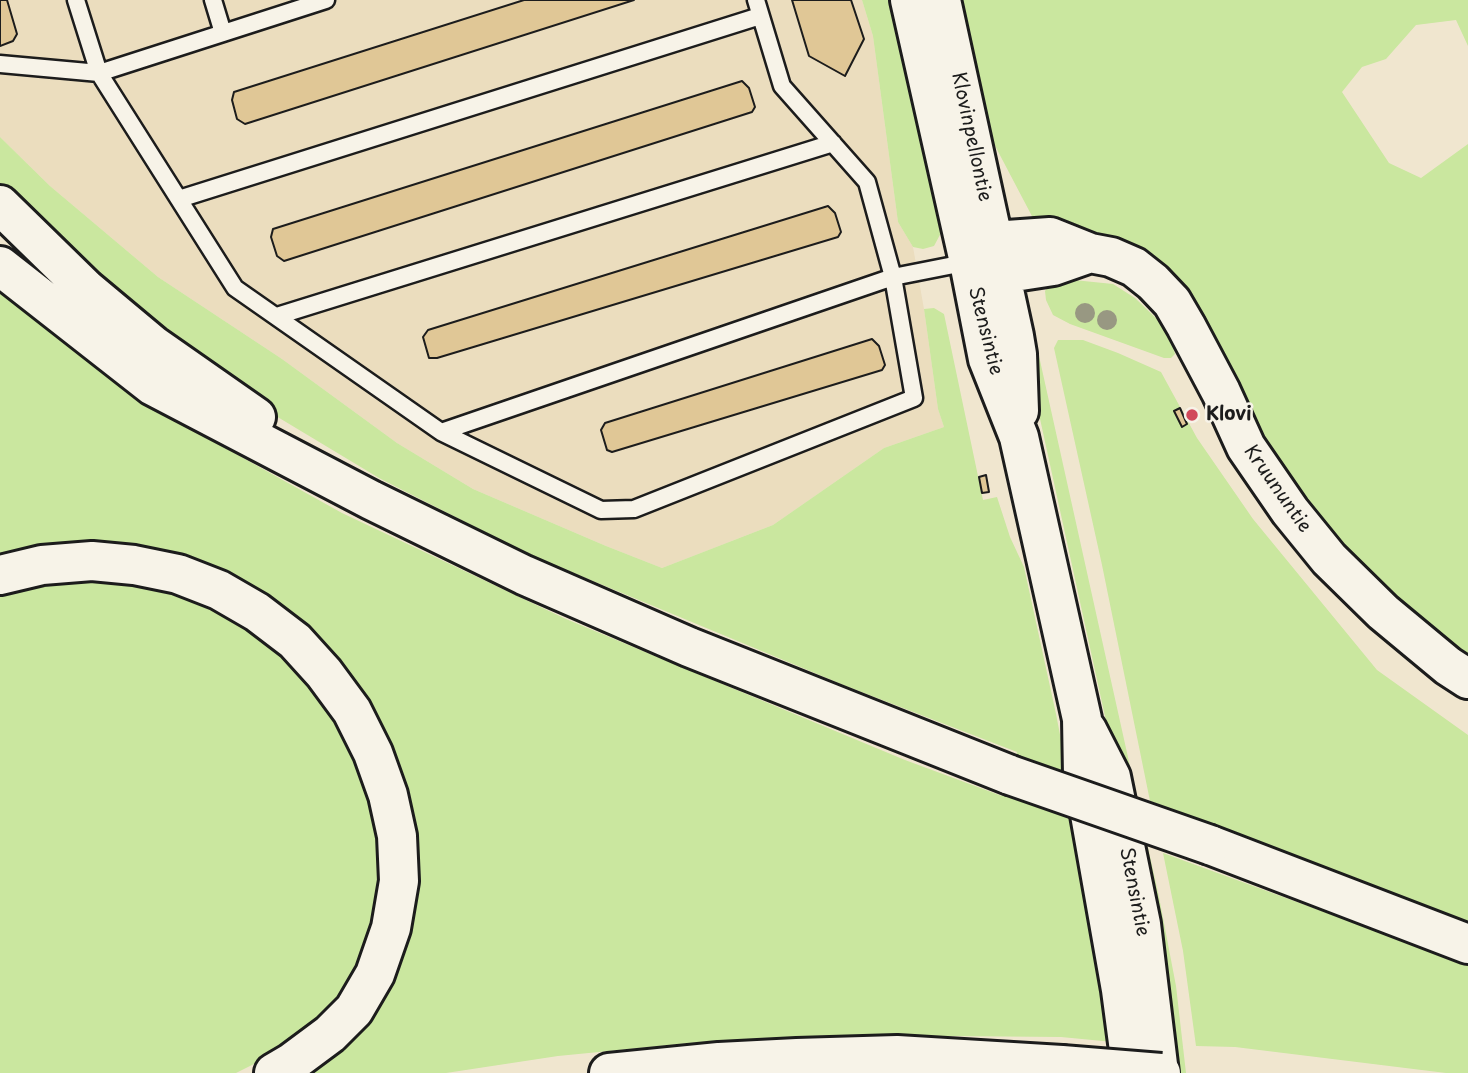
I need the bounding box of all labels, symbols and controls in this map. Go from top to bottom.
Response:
street label: Klovinpellontie [946,70,996,204]
street label: Stensintie [963,285,1007,377]
place label: Klovi [1206,404,1252,426]
marker: Klovi [1184,407,1200,423]
street label: Kruununtie [1238,441,1316,537]
street label: Stensintie [1114,846,1154,938]

